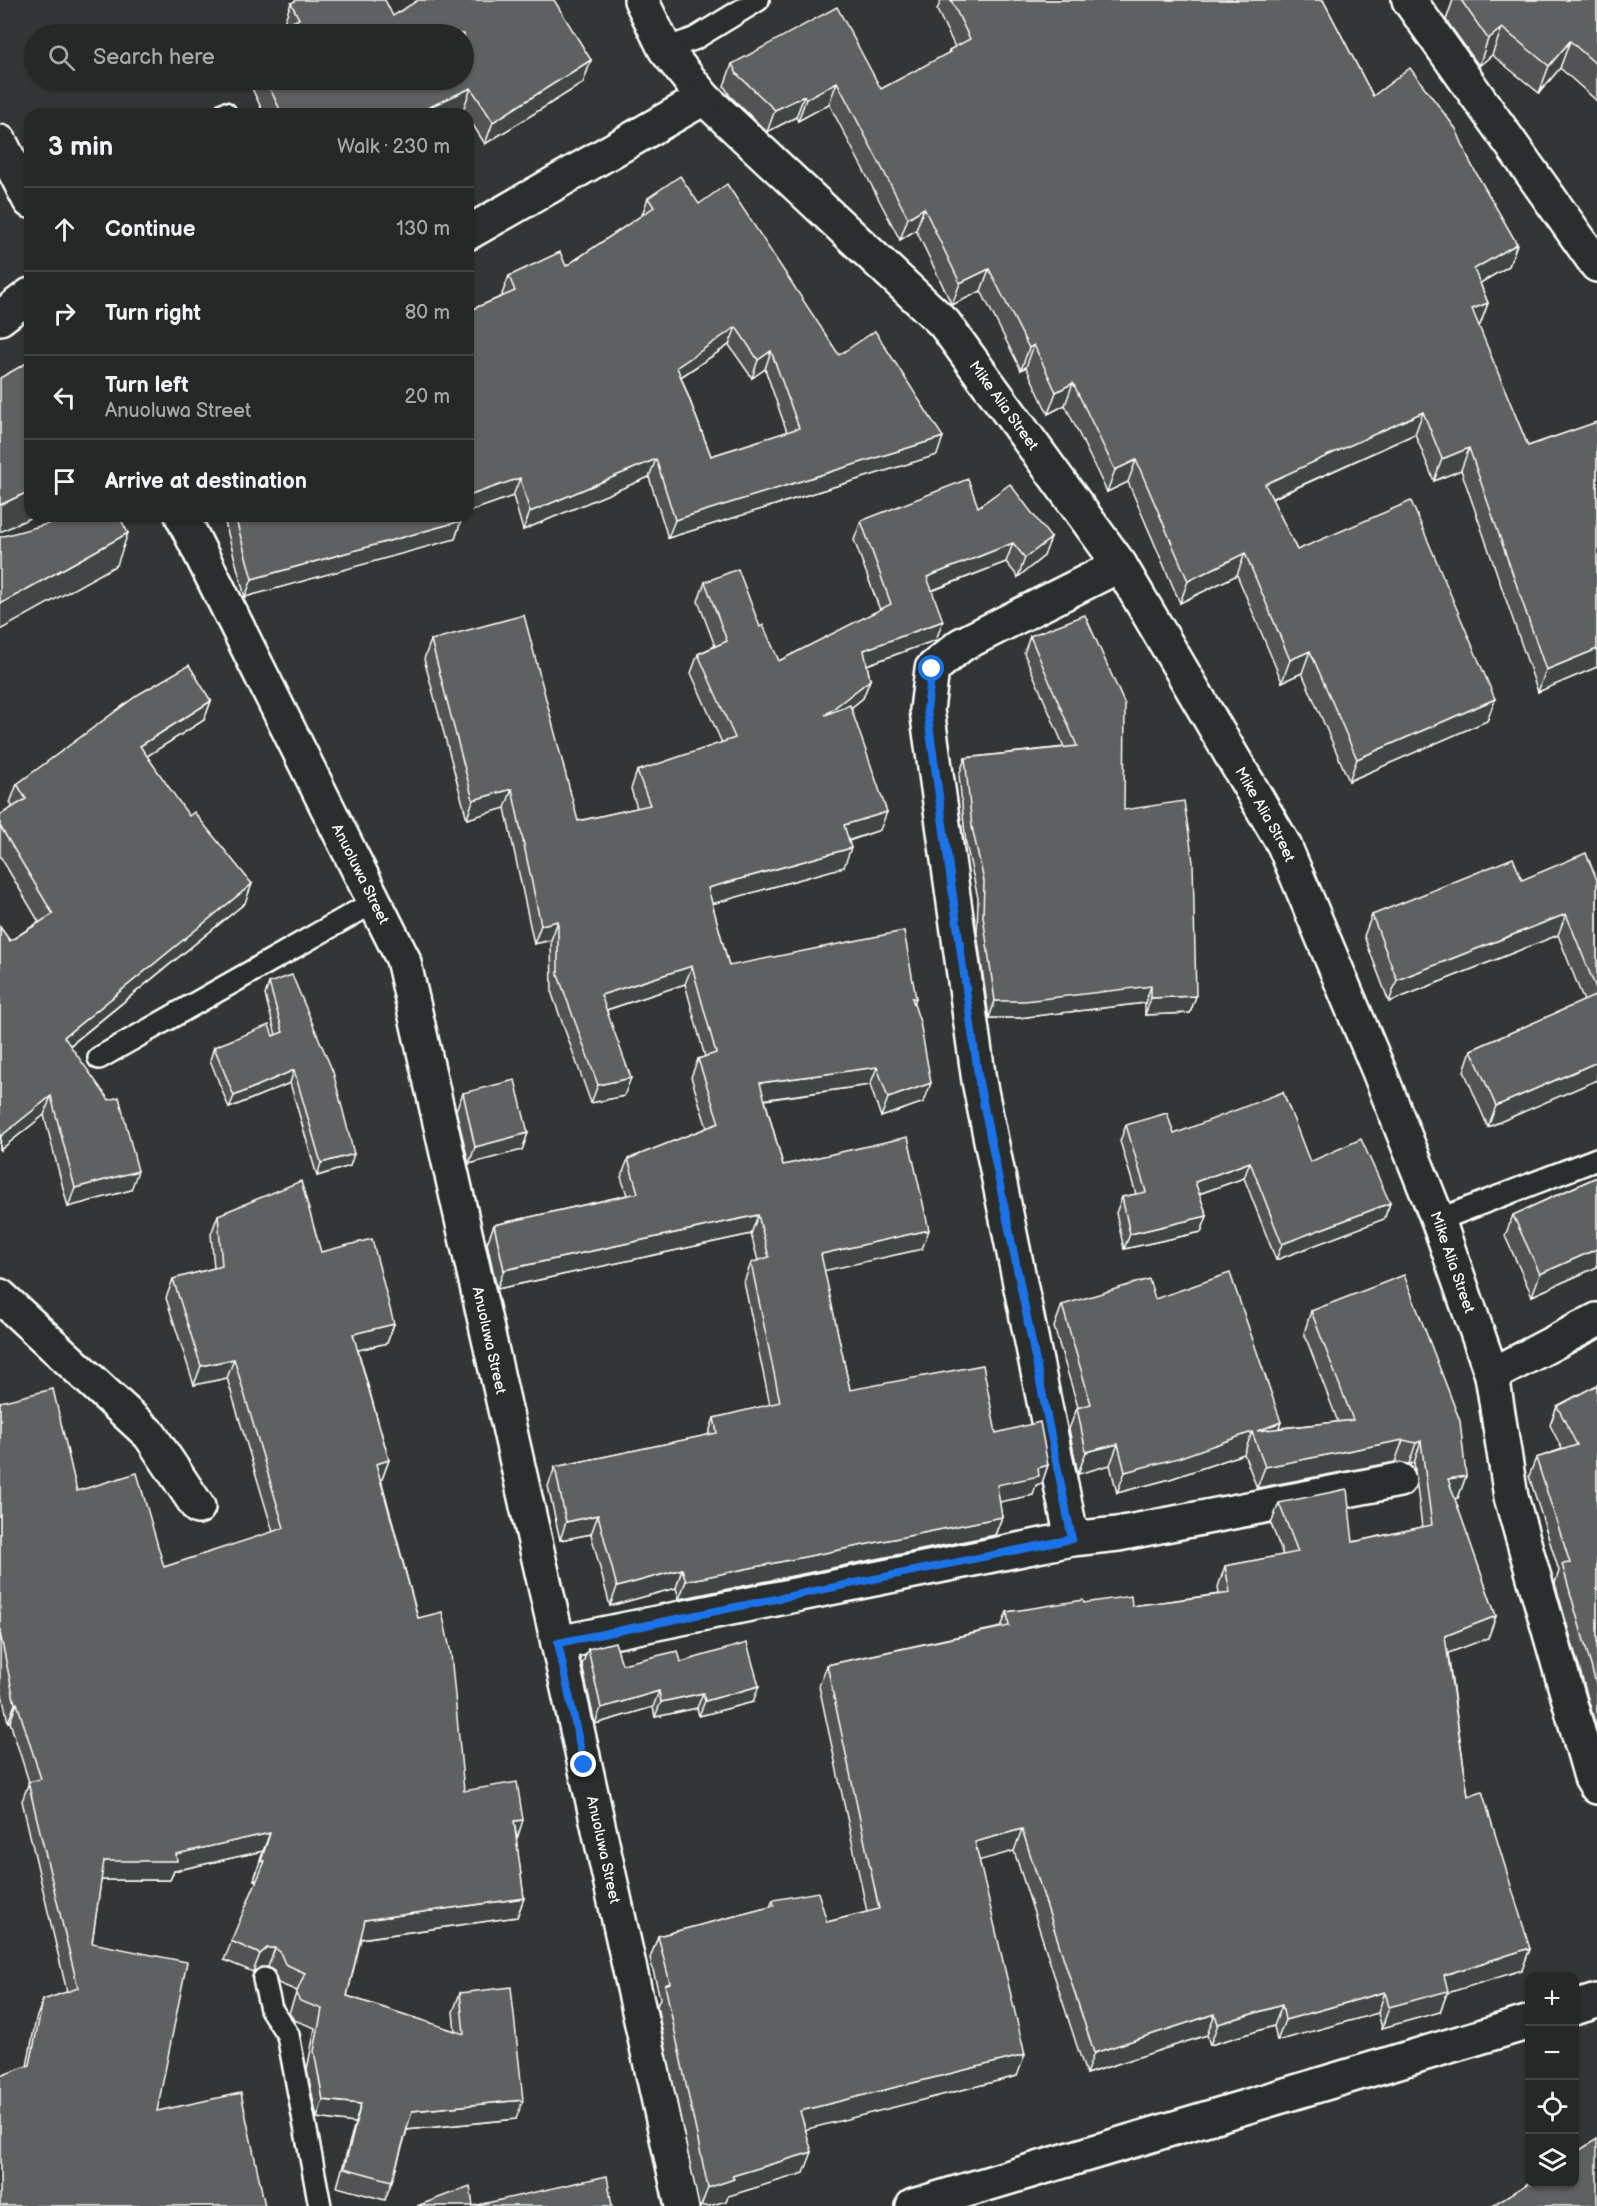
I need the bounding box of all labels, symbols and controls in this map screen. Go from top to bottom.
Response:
search box [24,24,474,90]
icon: search [45,41,78,74]
text: Search here [93,44,215,71]
text: 3 min [48,132,113,163]
text: Walk · 230 m [337,135,450,159]
icon: ahead [48,213,81,246]
text: Continue [105,216,195,243]
text: 130 m [396,217,450,241]
icon: right [48,297,81,330]
text: Turn right [105,300,201,327]
text: 80 m [405,301,450,325]
street label: Mike Alia Street [965,357,1043,454]
text: Turn left [105,372,189,399]
icon: left [48,381,81,414]
text: 20 m [405,385,450,409]
text: Anuoluwa Street [105,399,251,423]
icon: arrive [48,465,81,498]
text: Arrive at destination [105,468,307,495]
route start [918,655,944,681]
street label: Mike Alia Street [1230,764,1299,865]
street label: Anuoluwa Street [327,821,393,928]
street label: Mike Alia Street [1426,1209,1479,1316]
street label: Anuoluwa Street [468,1285,510,1396]
route end [570,1751,596,1777]
street label: Anuoluwa Street [582,1794,624,1906]
map controls [1525,1972,1579,2188]
button: + [1525,1972,1579,2026]
button: − [1525,2026,1579,2080]
button: locate [1525,2080,1579,2134]
button: layers [1525,2134,1579,2188]

